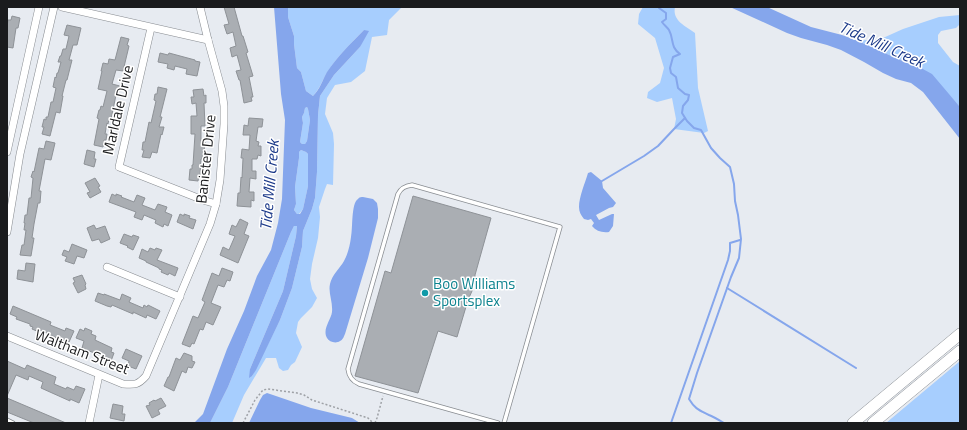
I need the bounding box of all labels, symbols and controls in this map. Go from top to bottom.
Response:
water label: Tide Mill Creek [836,15,930,74]
street label: Marldale Drive [96,63,139,157]
street label: Banister Drive [189,113,222,205]
water label: Tide Mill Creek [253,137,285,231]
place label: Boo Williams Sportsplex [433,272,515,312]
marker: Boo Williams Sportsplex [420,288,430,298]
street label: Waltham Street [32,323,133,380]

